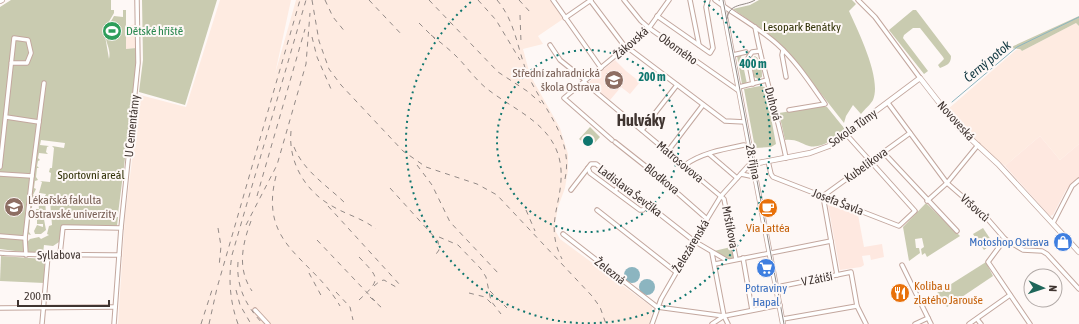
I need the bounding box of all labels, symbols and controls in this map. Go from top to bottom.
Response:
sports icon: Dětské hřiště [101,20,123,42]
park label: Lesopark Benátky [763,20,841,34]
place label: Dětské hřiště [126,24,183,38]
street label: Žákovská [611,24,651,62]
street label: Oborného [656,30,700,68]
water label: Černý potok [961,37,1014,85]
text: 400 m [738,57,767,71]
place label: Střední zahradnická škola Ostrava [512,66,600,94]
school or university icon: Střední zahradnická škola Ostrava [603,69,625,91]
text: 200 m [638,70,666,84]
street label: Duhová [762,86,784,122]
street label: U Cementárny [122,94,142,158]
street label: Novoveská [935,98,977,144]
street label: Sokola Tůmy [826,106,880,150]
district label: Hulváky [617,111,666,129]
centre of rings [581,134,595,148]
street label: Matrosovova [654,138,706,186]
street label: 28. října [743,143,763,181]
street label: Kubelíkova [842,145,890,185]
street label: Blodkova [642,161,682,197]
street label: Ladislava Ševčíka [595,162,665,220]
park label: Sportovní areál [57,168,125,182]
street label: Josefa Šavla [810,186,866,218]
street label: Vršovců [958,191,993,225]
place label: Lékařská fakulta Ostravské univerzity [28,193,117,221]
school or university icon: Lékařská fakulta Ostravské univerzity [3,196,25,218]
cafe icon: Via Lattéa [757,197,779,219]
street label: Mrštíkova [719,205,741,249]
street label: Železárenská [670,217,712,275]
place label: Via Lattéa [746,221,790,235]
shop icon: Motoshop Ostrava [1052,231,1074,253]
place label: Motoshop Ostrava [969,235,1049,249]
street label: Syllabova [37,248,81,262]
street label: Železná [592,255,628,287]
supermarket icon: Potraviny Hapal [755,257,777,279]
north arrow [1023,268,1063,308]
street label: V Zátiší [800,269,834,289]
place label: Koliba u zlatého Jarouše [914,279,983,307]
place label: Potraviny Hapal [745,281,787,309]
scale bar [18,282,109,308]
restaurant icon: Koliba u zlatého Jarouše [889,282,911,304]
text: N [1047,285,1059,292]
text: 200 m [24,289,51,303]

